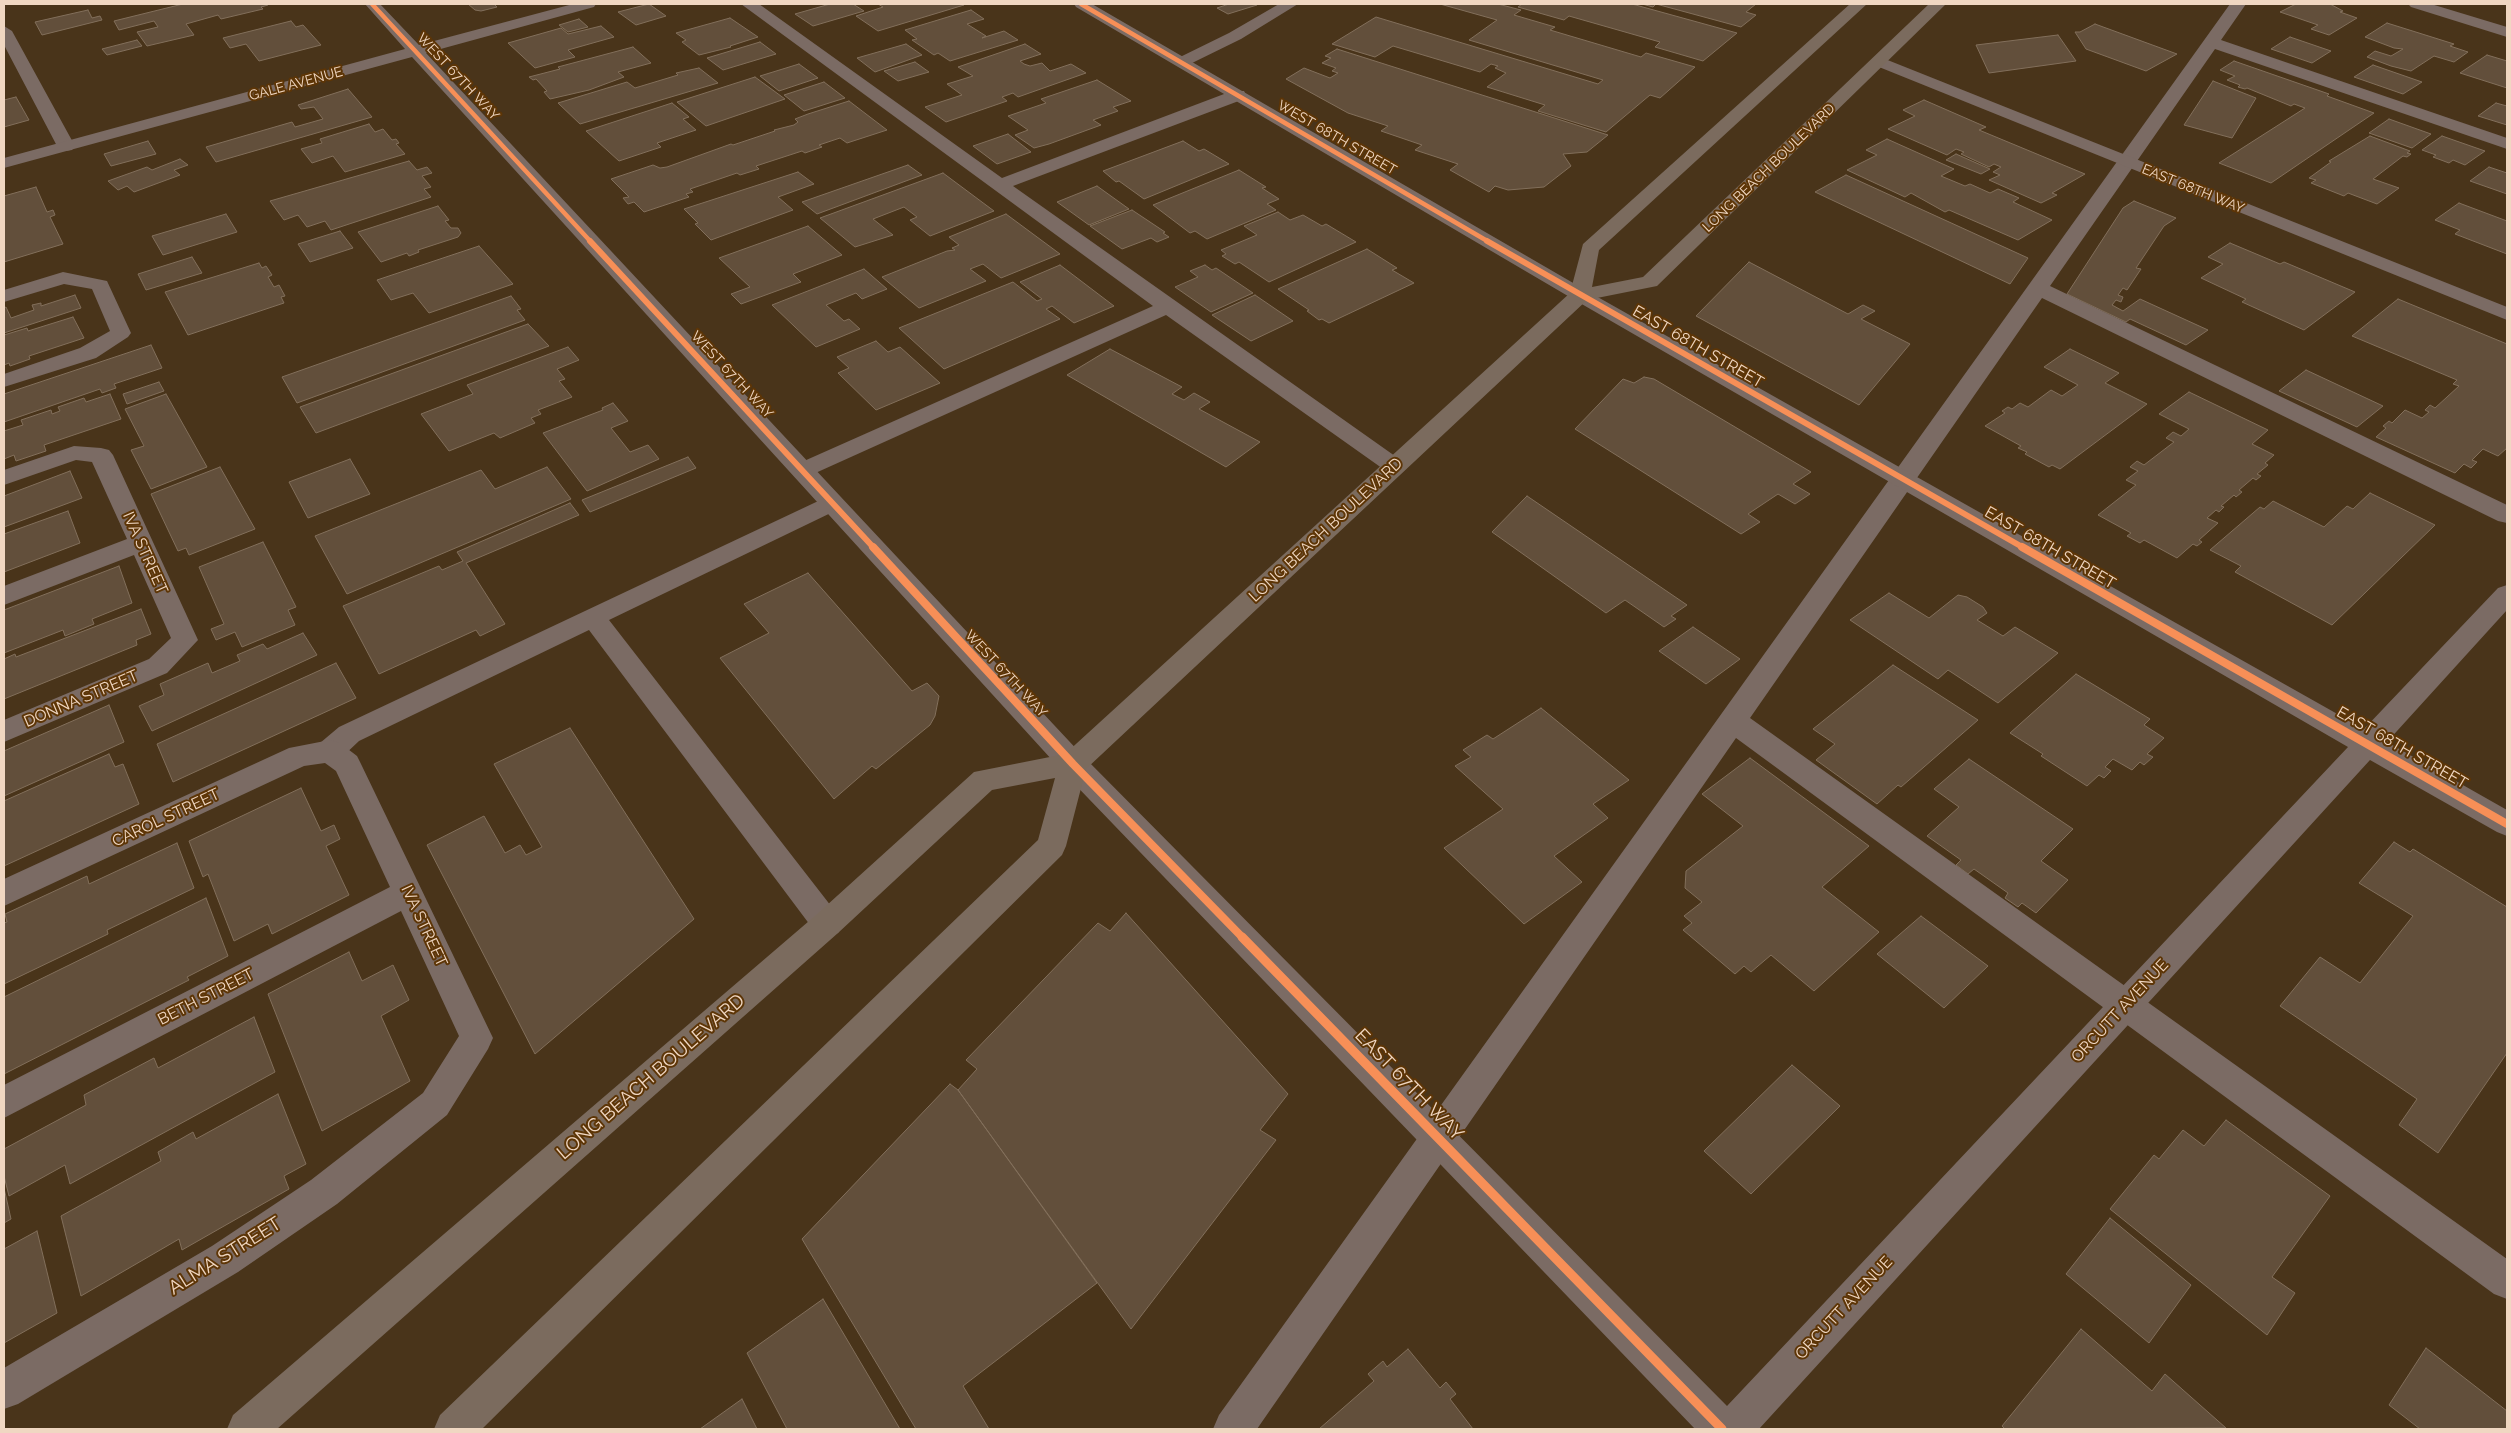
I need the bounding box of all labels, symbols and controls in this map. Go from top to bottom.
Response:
street label: WEST 67TH WAY [413,30,503,124]
street label: GALE AVENUE [247,63,345,105]
street label: WEST 68TH STREET [1275,97,1399,179]
street label: LONG BEACH BOULEVARD [1699,100,1839,236]
street label: EAST 68TH WAY [2139,161,2247,217]
street label: EAST 68TH STREET [1629,302,1767,392]
street label: WEST 67TH WAY [687,328,777,422]
street label: LONG BEACH BOULEVARD [1245,454,1407,606]
street label: EAST 68TH STREET [1981,503,2119,593]
street label: IVA STREET [118,509,172,597]
street label: WEST 67TH WAY [961,627,1051,721]
street label: DONNA STREET [21,666,141,732]
street label: EAST 68TH STREET [2333,703,2471,793]
street label: CAROL STREET [109,785,223,851]
street label: IVA STREET [397,882,451,970]
street label: ORCUTT AVENUE [2067,956,2173,1066]
street label: BETH STREET [155,965,257,1029]
street label: LONG BEACH BOULEVARD [553,989,749,1165]
street label: EAST 67TH WAY [1350,1024,1468,1146]
street label: ALMA STREET [164,1212,286,1300]
street label: ORCUTT AVENUE [1791,1253,1897,1363]

